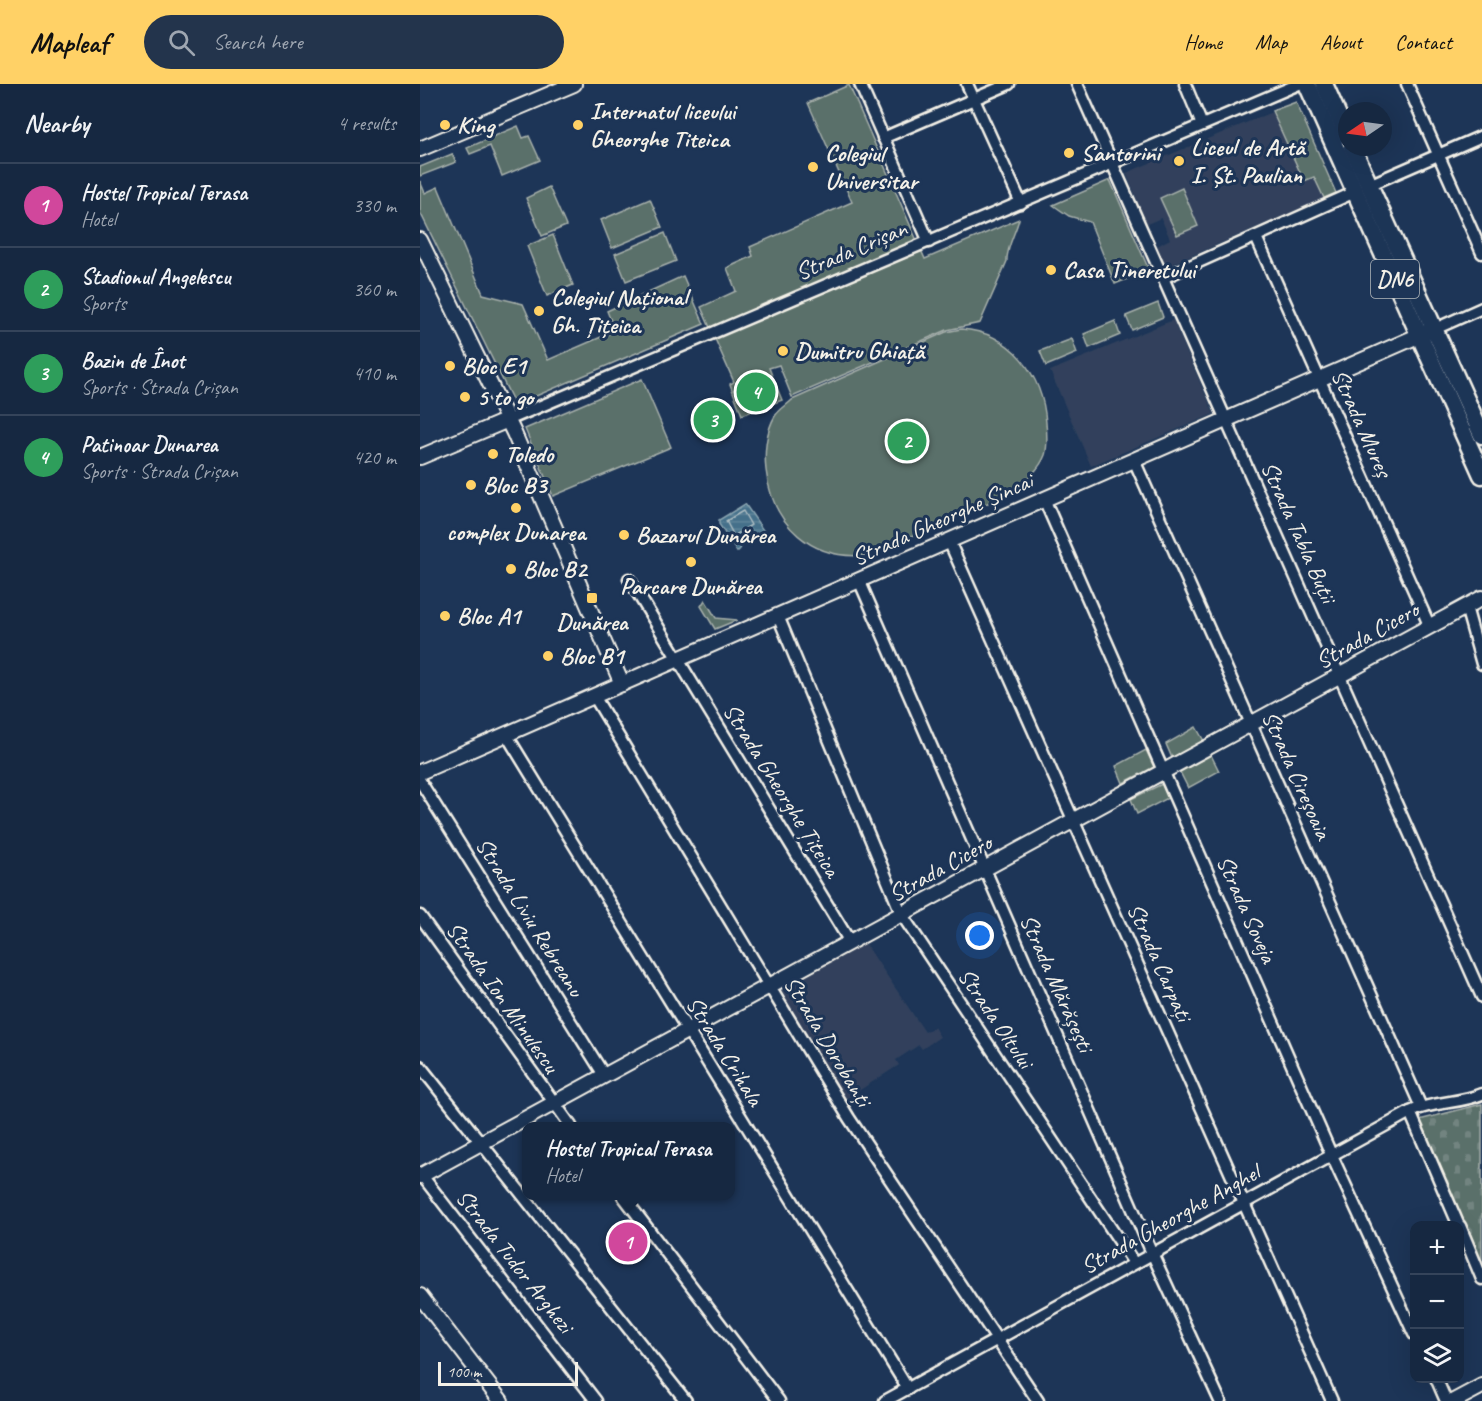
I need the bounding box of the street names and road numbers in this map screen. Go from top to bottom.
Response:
street label: Strada Crișan [791,213,912,287]
road number: DN6 [1371,260,1419,298]
street label: Strada Mureș [1325,364,1400,484]
street label: Strada Tabla Buții [1255,457,1345,610]
street label: Strada Gheorghe Șincai [847,464,1040,572]
street label: Strada Cicero [1310,593,1426,676]
street label: Strada Gheorghe Țițeica [716,697,849,884]
street label: Strada Cireșoaia [1255,706,1339,845]
street label: Strada Cicero [883,826,999,909]
street label: Strada Liviu Rebreanu [469,832,592,1004]
street label: Strada Soveja [1210,851,1285,969]
street label: Strada Carpați [1121,898,1200,1028]
street label: Strada Mărășești [1013,909,1102,1059]
street label: Strada Ion Minulescu [440,916,567,1080]
street label: Strada Oltului [951,962,1042,1076]
street label: Strada Dorobanți [777,970,880,1114]
street label: Strada Crihala [680,991,771,1113]
street label: Strada Gheorghe Anghel [1075,1156,1268,1281]
street label: Strada Tudor Arghezi [450,1183,582,1341]

